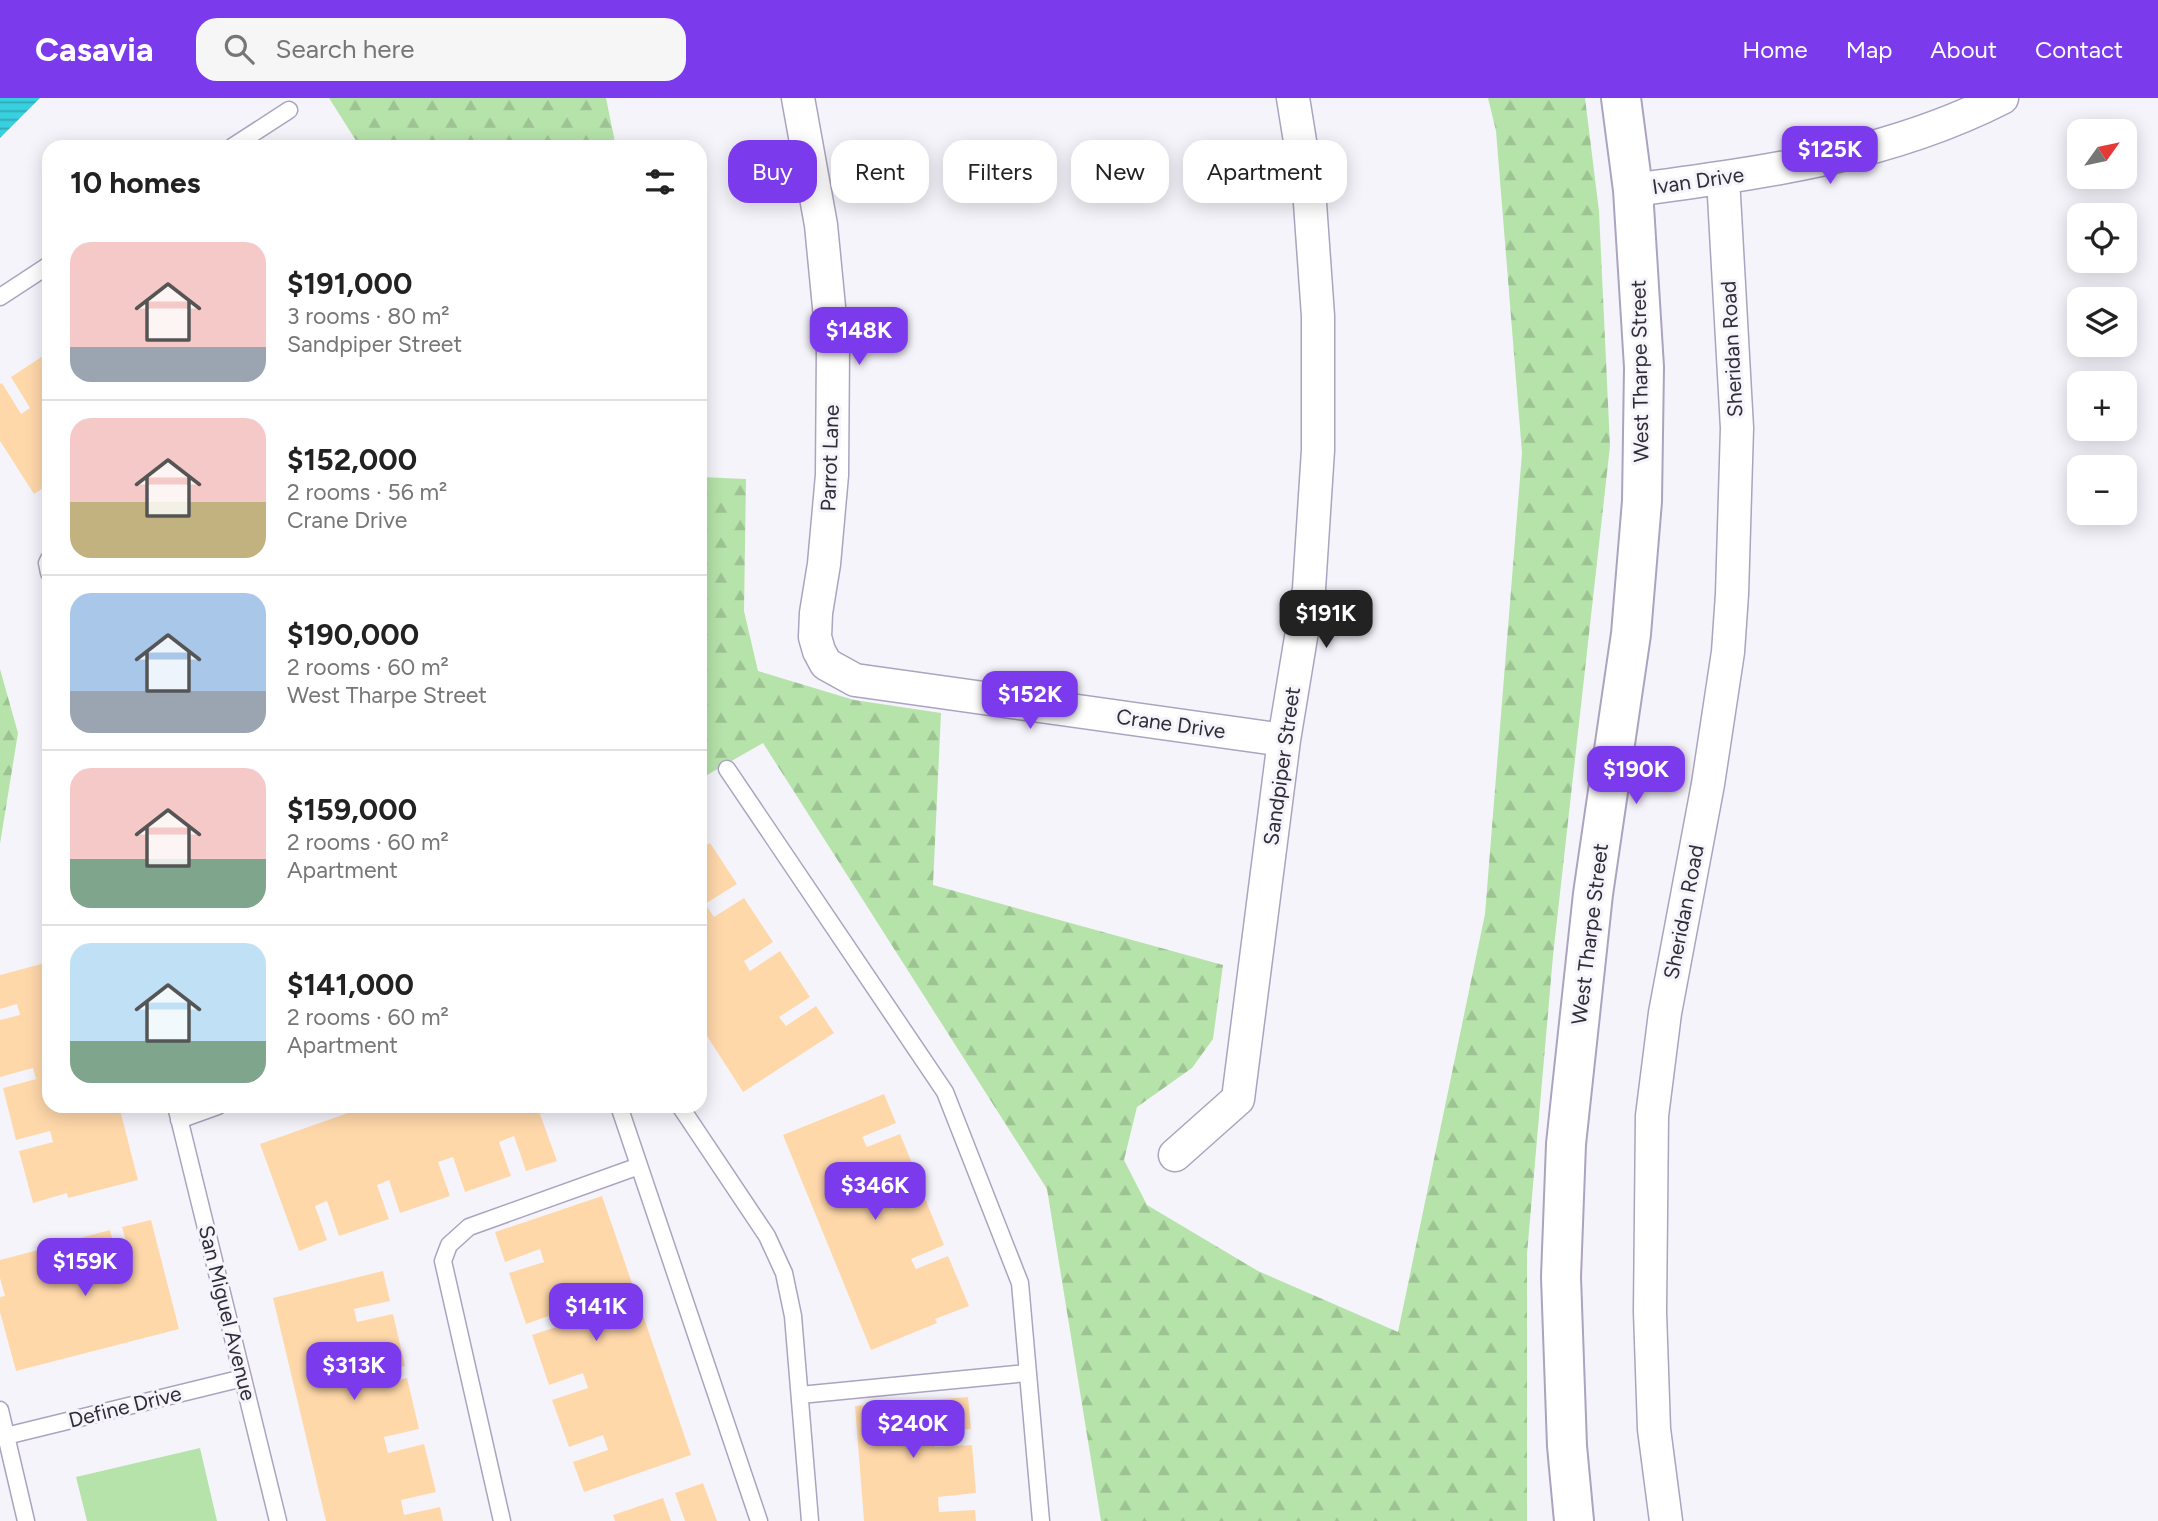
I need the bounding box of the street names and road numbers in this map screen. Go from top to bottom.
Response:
street label: Ivan Drive [1650,162,1745,199]
street label: West Tharpe Street [1625,279,1654,463]
street label: Sheridan Road [1715,280,1748,418]
street label: Parrot Lane [815,404,844,512]
street label: Sandpiper Street [1258,685,1305,847]
street label: Crane Drive [1115,703,1227,744]
street label: West Tharpe Street [1566,842,1613,1026]
street label: Sheridan Road [1658,843,1709,981]
street label: San Miguel Avenue [194,1223,261,1403]
street label: Define Drive [66,1380,184,1433]

